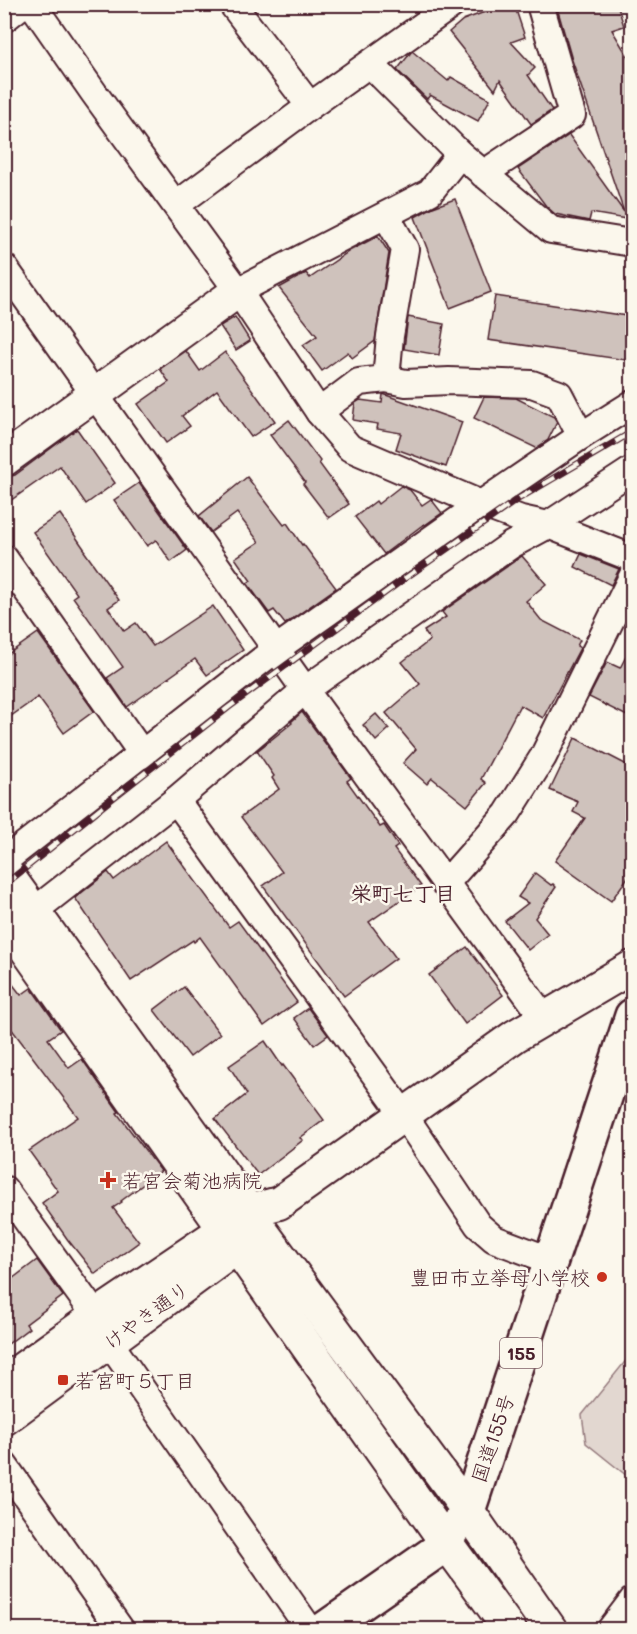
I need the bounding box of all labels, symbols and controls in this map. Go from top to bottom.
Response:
district label: 栄町七丁目 [351,879,456,906]
place label: 若宮会菊池病院 [122,1167,262,1193]
marker: 若宮会菊池病院 [99,1171,117,1189]
place label: 豊田市立挙母小学校 [410,1264,590,1290]
marker: 豊田市立挙母小学校 [595,1270,609,1284]
street label: けやき通り [98,1275,194,1355]
road number: 155 [500,1338,542,1368]
place label: 若宮町５丁目 [75,1367,195,1393]
marker: 若宮町５丁目 [56,1373,70,1387]
street label: 国道155号 [465,1390,519,1486]

